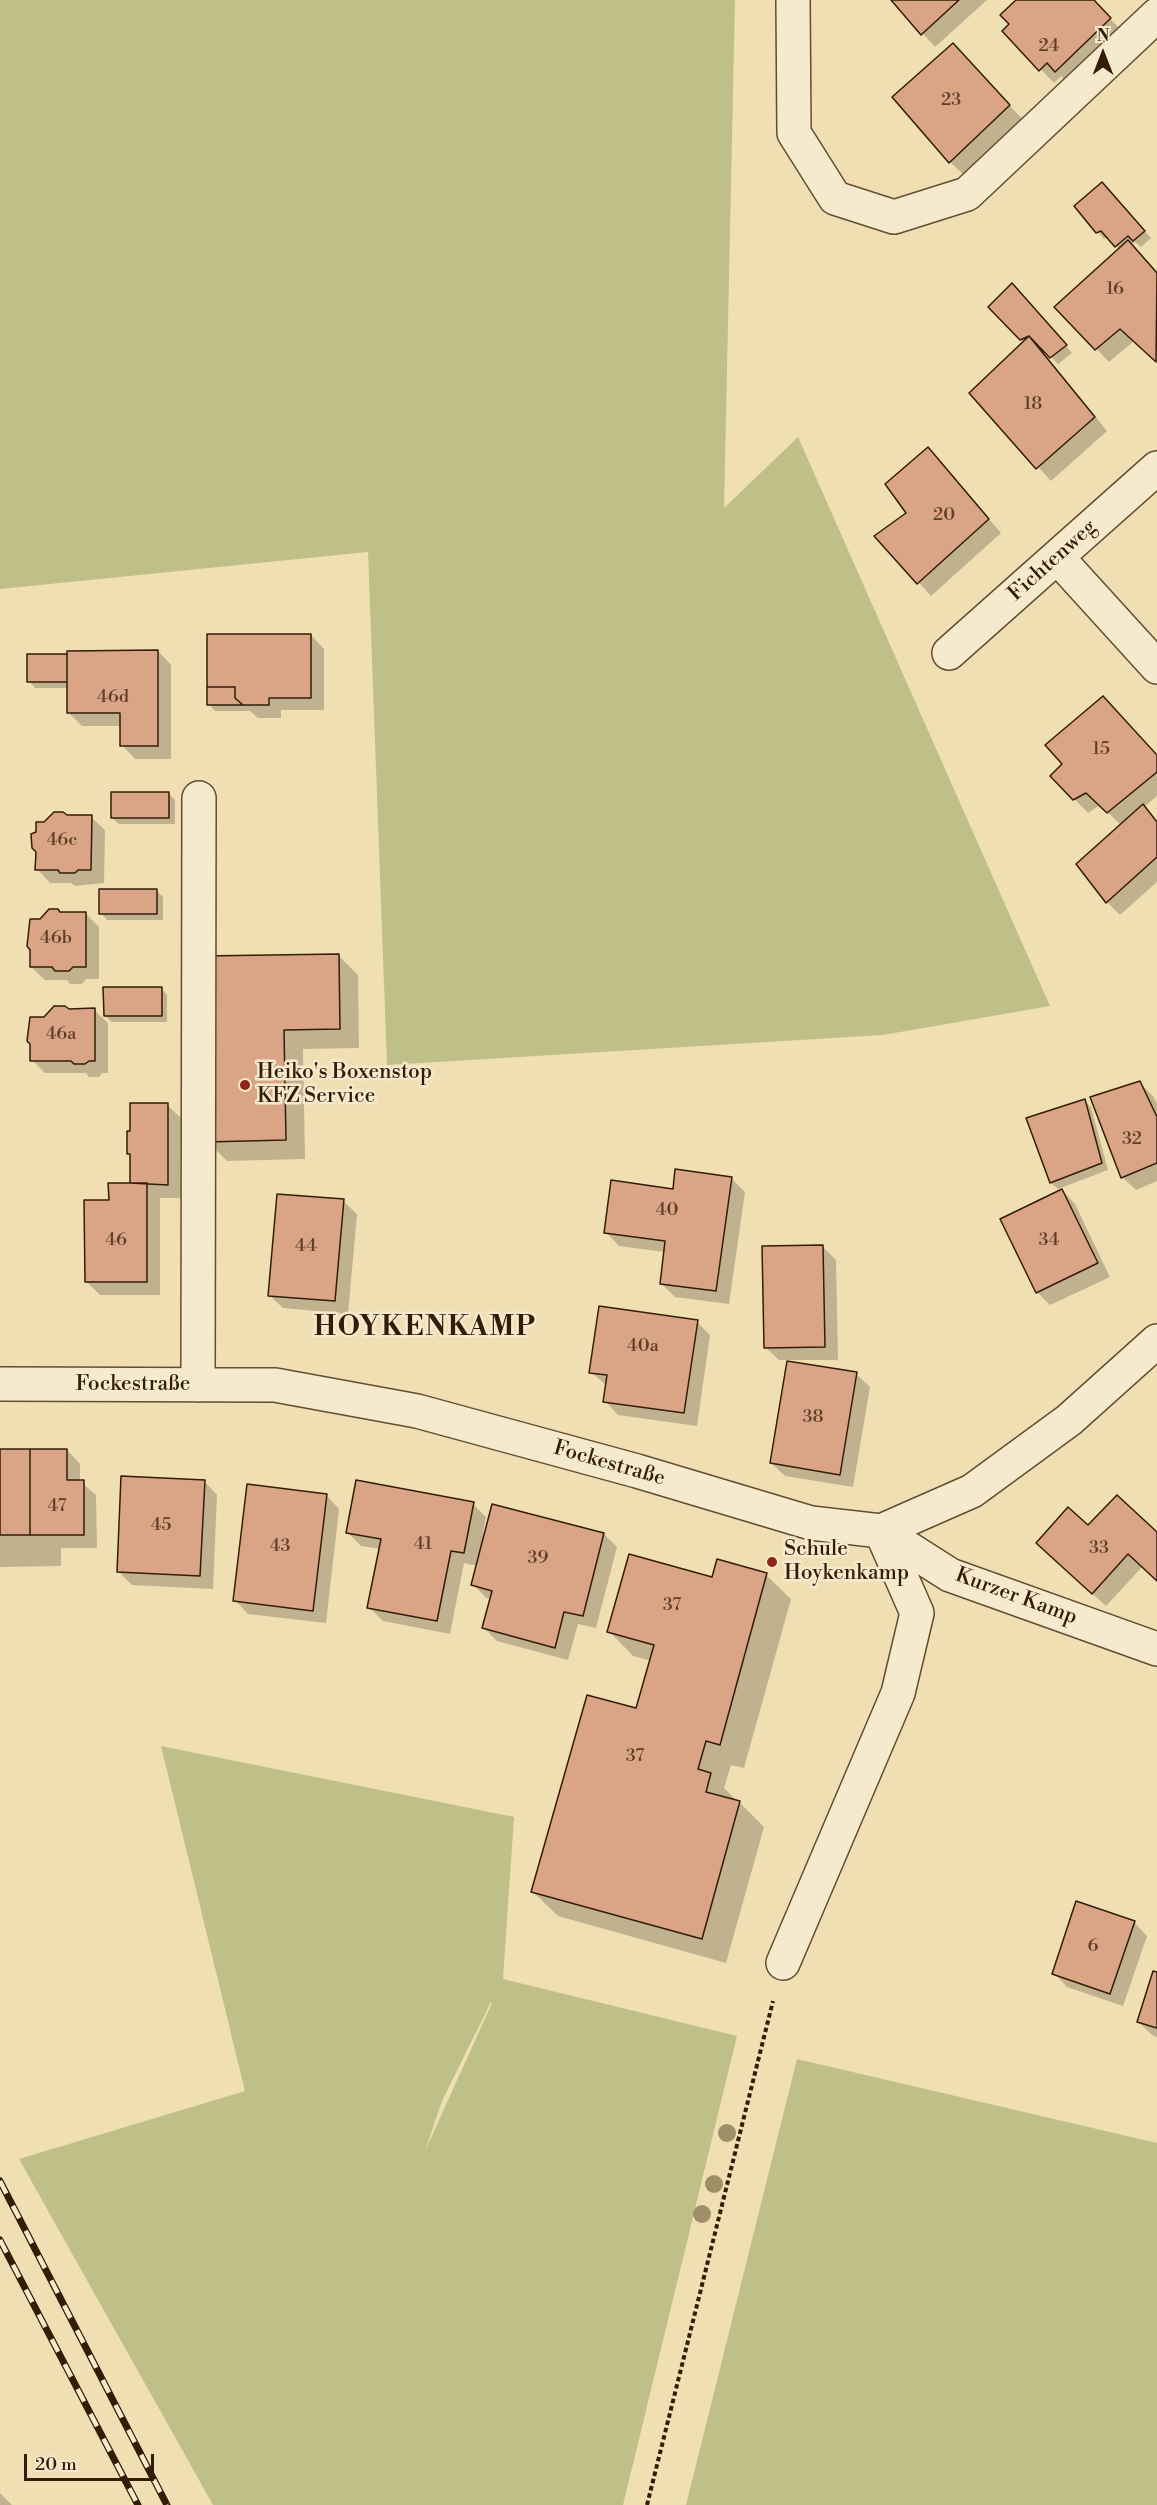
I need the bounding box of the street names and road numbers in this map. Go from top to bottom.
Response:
street label: Fichtenweg [1004,515,1102,607]
street label: Fockestraße [76,1372,190,1398]
street label: Fockestraße [550,1436,668,1492]
street label: Kurzer Kamp [952,1563,1080,1631]

